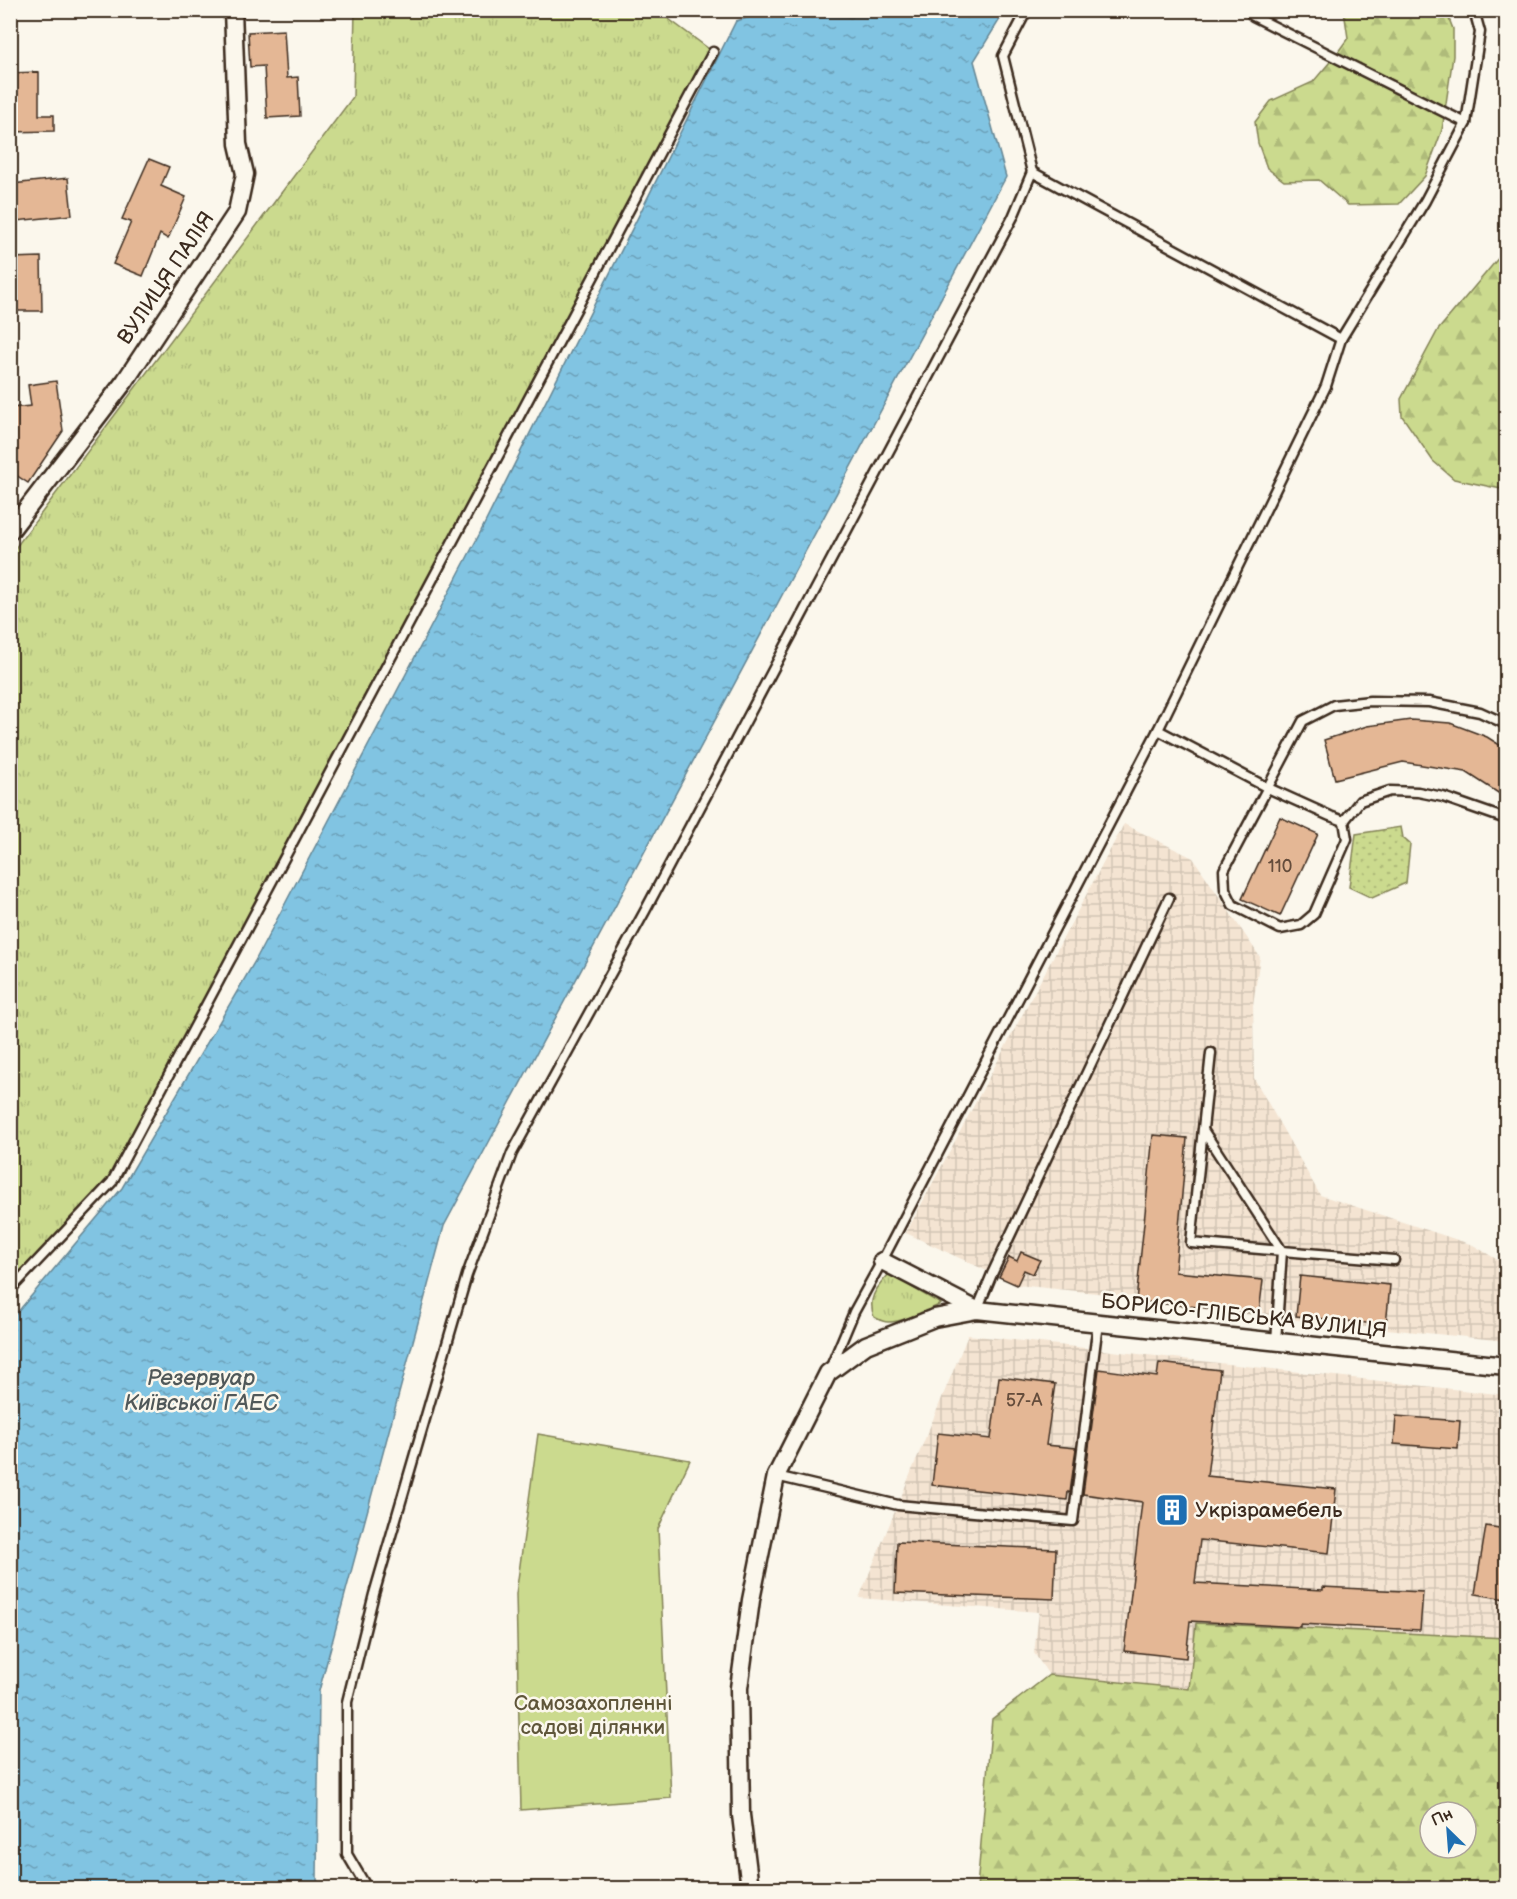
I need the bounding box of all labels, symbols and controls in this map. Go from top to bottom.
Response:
street label: ВУЛИЦЯ ПАЛІЯ [112,207,220,349]
house number: 110 [1268,856,1292,877]
street label: БОРИСО-ГЛІБСЬКА ВУЛИЦЯ [1100,1289,1388,1343]
water label: Резервуар Київської ГАЕС [124,1365,279,1417]
house number: 57-А [1006,1390,1042,1411]
building icon: Укрізрамебель [1154,1492,1190,1528]
place label: Укрізрамебель [1195,1498,1343,1523]
park label: Самозахопленні садові ділянки [514,1691,672,1740]
north arrow [1418,1800,1478,1860]
text: Пн [1429,1805,1456,1831]

